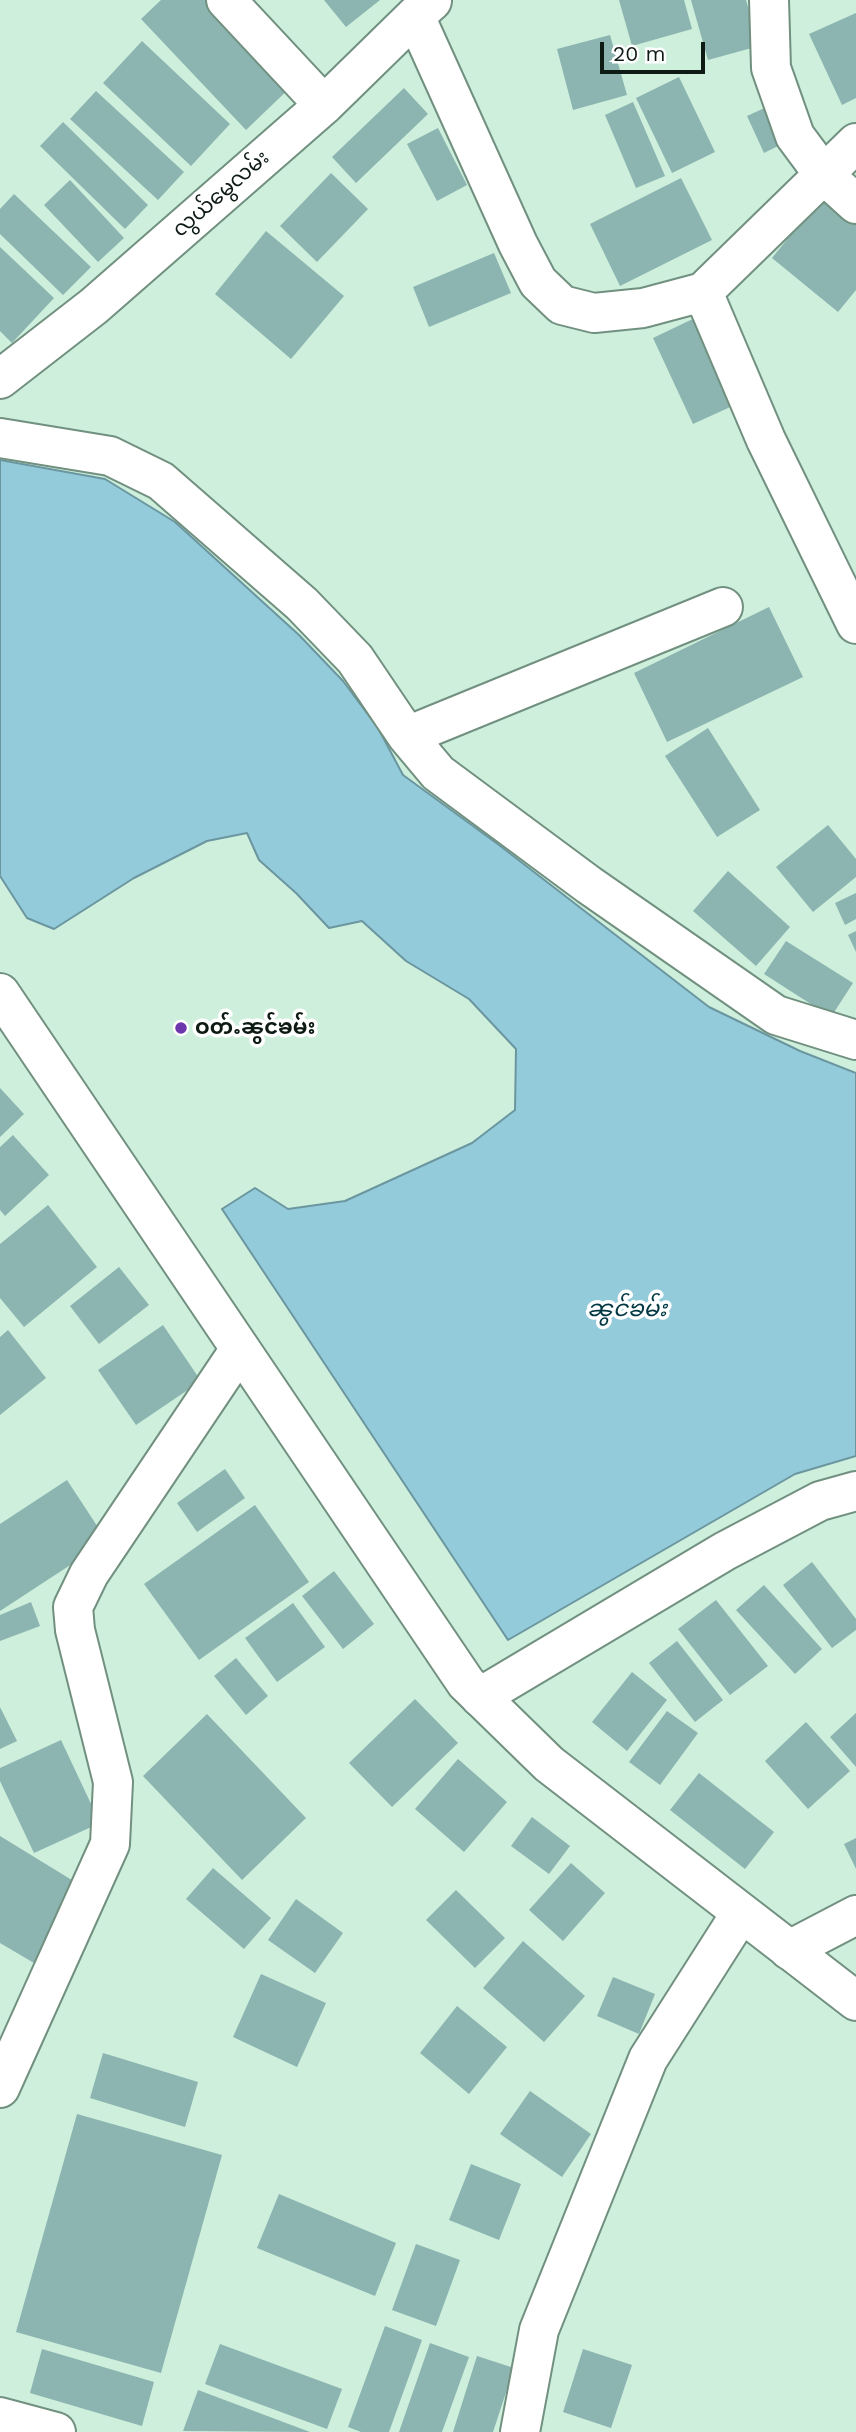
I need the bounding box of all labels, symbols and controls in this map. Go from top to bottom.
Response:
scale bar [604,28,709,72]
text: 20 m [613,41,665,66]
street label: လွယ်မွေလမ်း [168,145,274,243]
place label: ဝတ်ႉၼွင်ၶမ်း [195,1015,315,1041]
marker: ဝတ်ႉၼွင်ၶမ်း [173,1020,189,1036]
water label: ၼွင်ၶမ်း [587,1295,667,1323]

